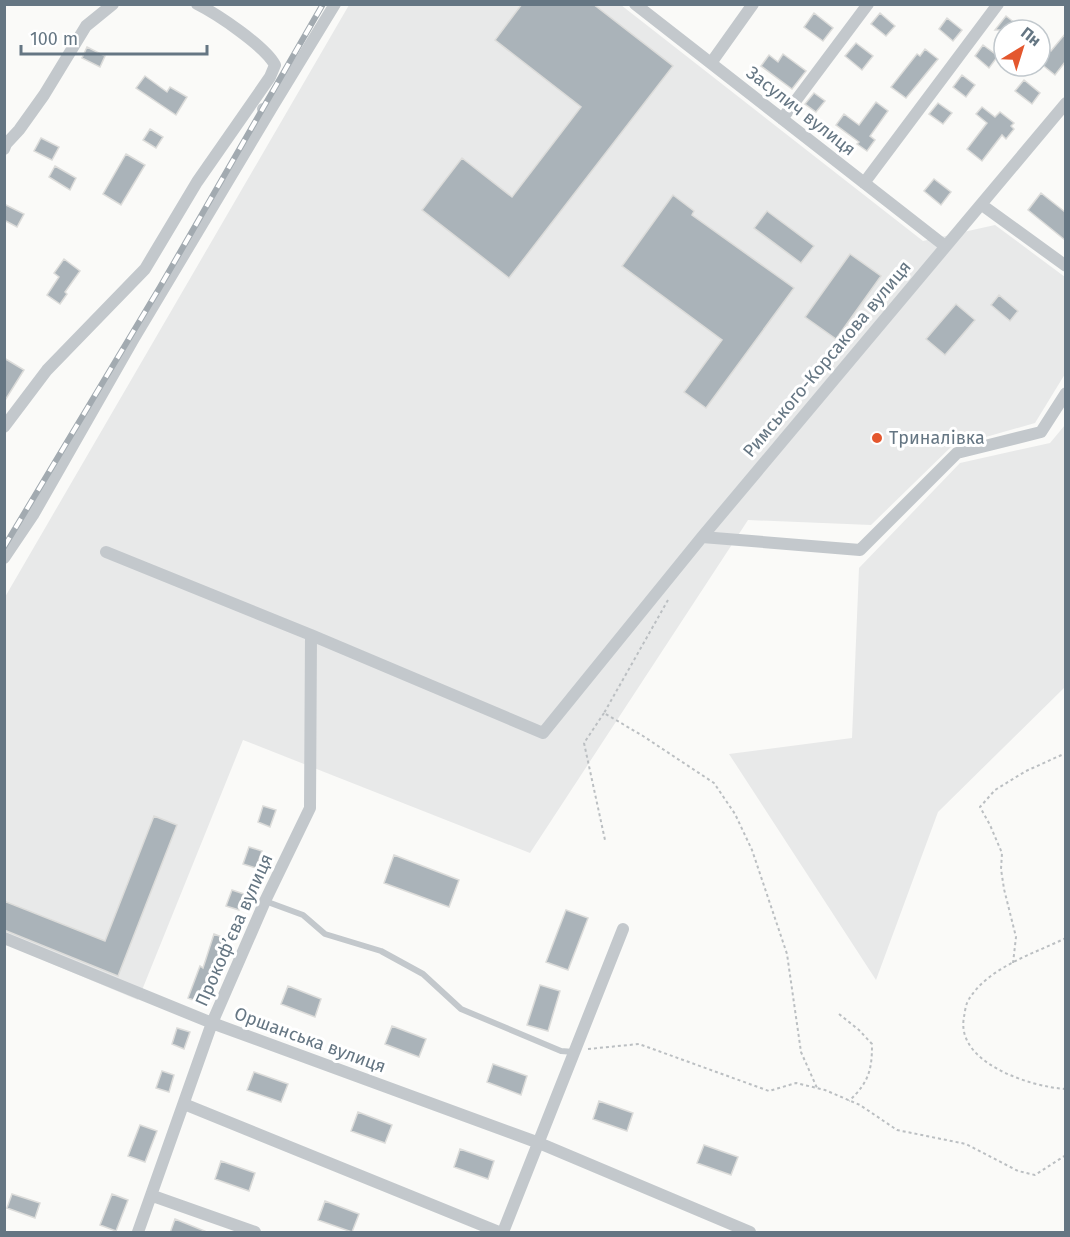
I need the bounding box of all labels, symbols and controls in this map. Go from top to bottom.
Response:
scale bar [21,18,207,56]
north arrow [992,18,1052,78]
text: Пн [1017,23,1045,50]
text: 100 m [30,28,78,50]
street label: Засулич вулиця [742,62,860,160]
street label: Римського-Корсакова вулиця [738,256,916,462]
place label: Триналівка [889,427,985,449]
marker: Триналівка [870,431,884,445]
street label: Прокоф’єва вулиця [190,850,278,1010]
street label: Оршанська вулиця [231,1002,389,1078]

